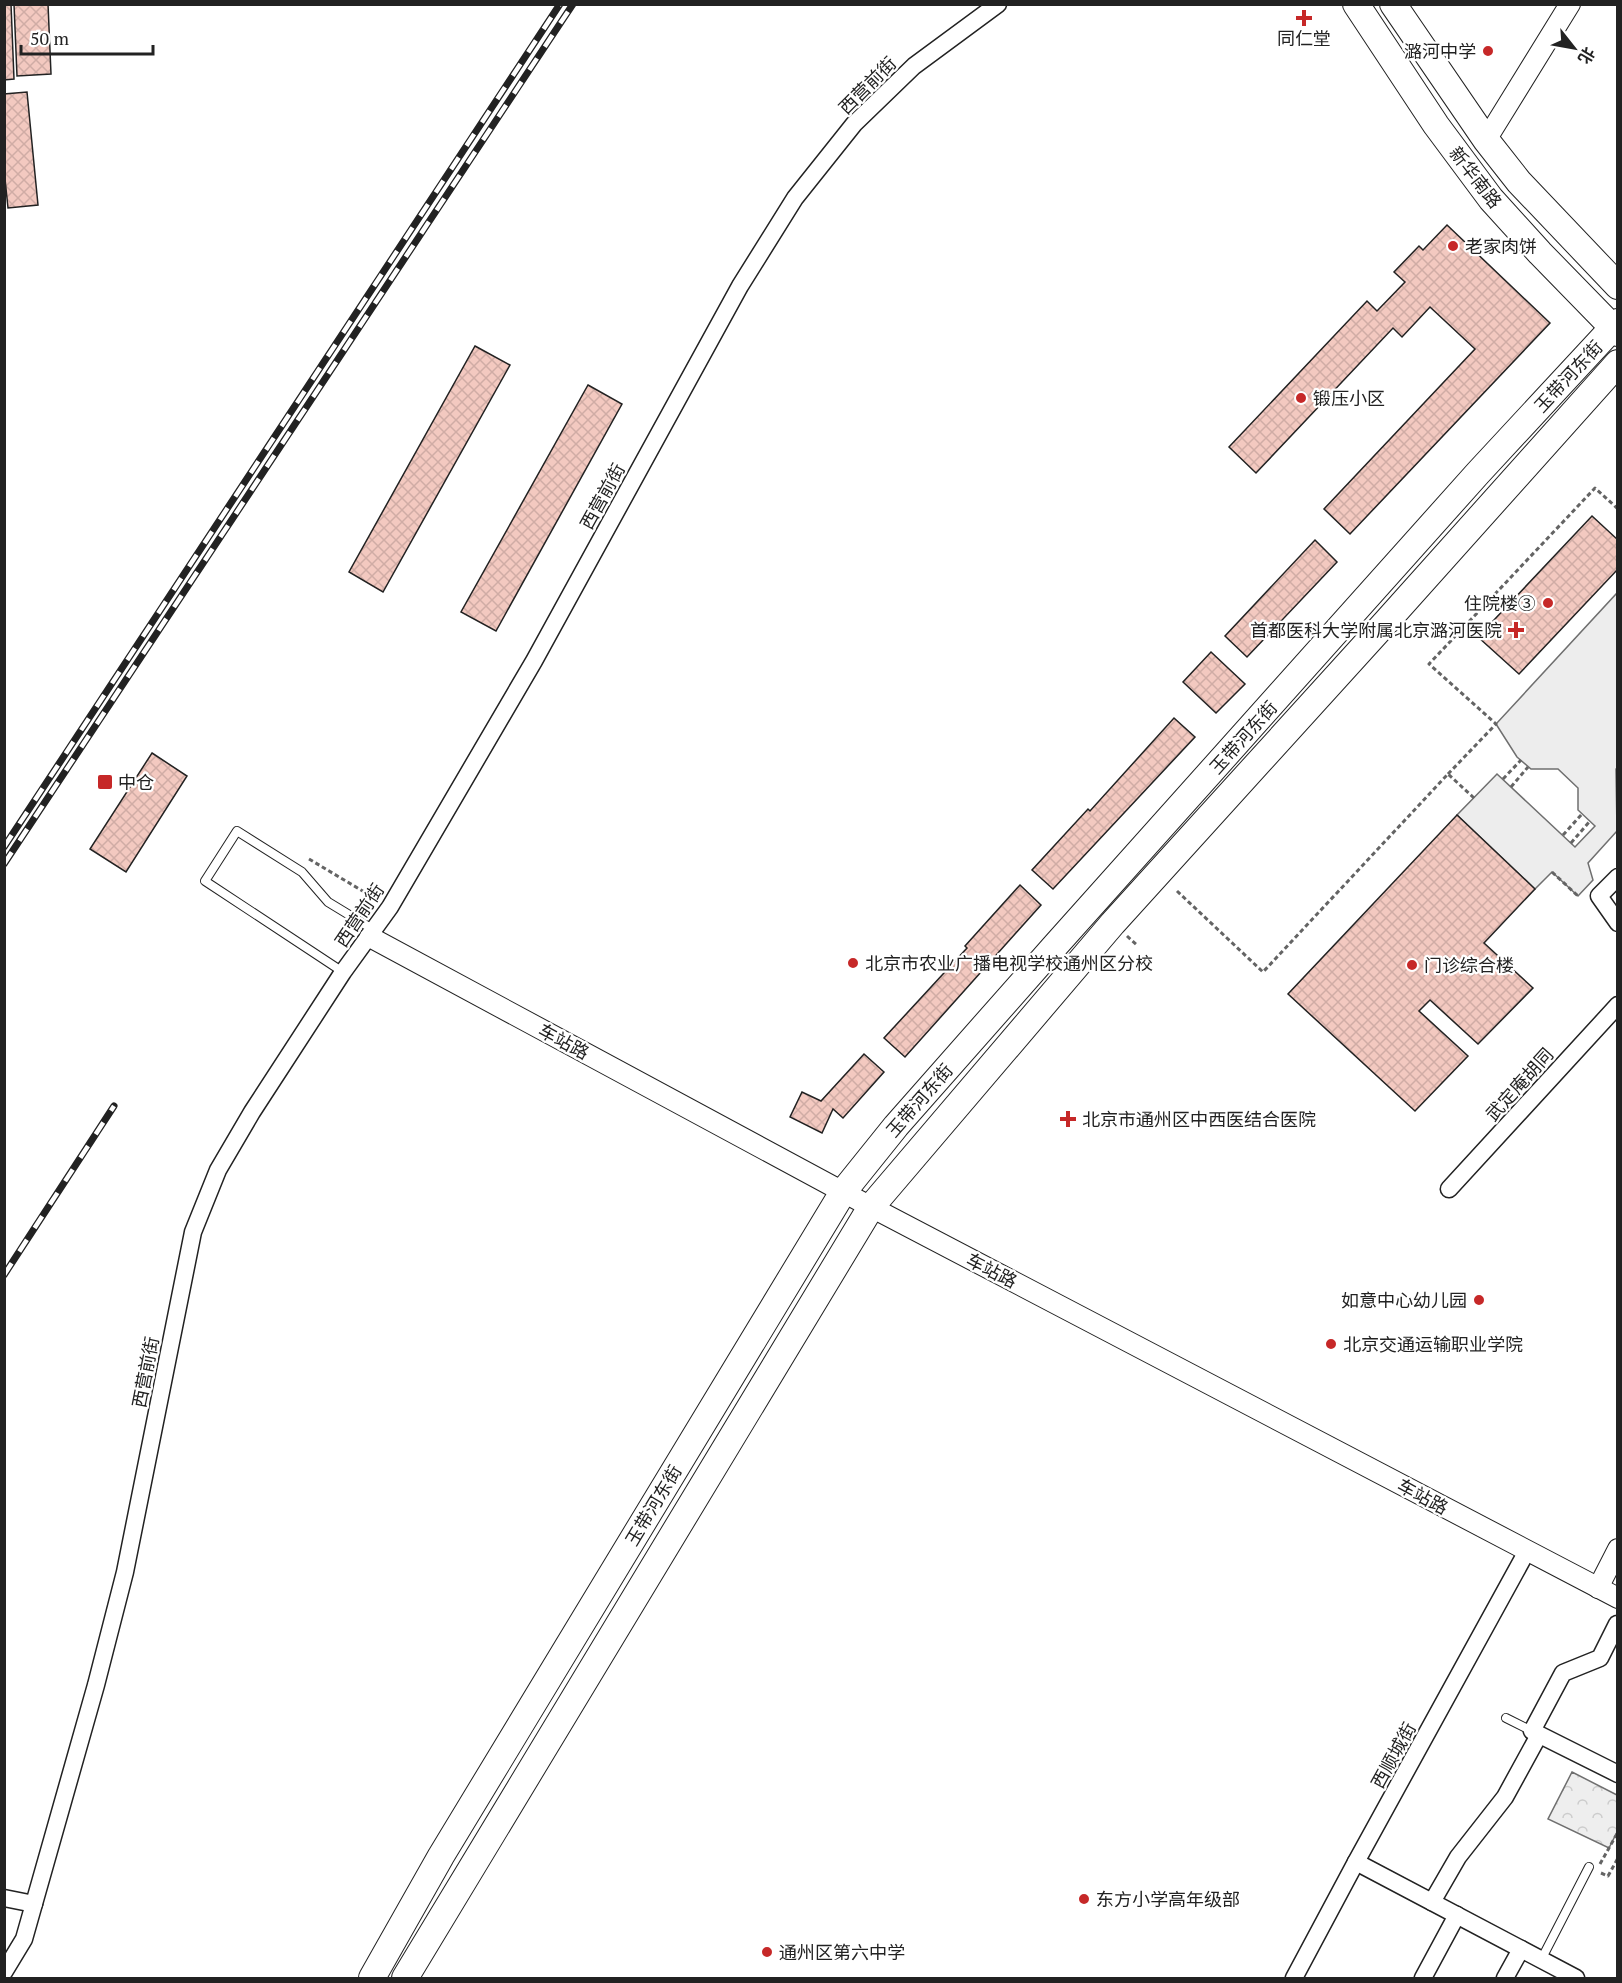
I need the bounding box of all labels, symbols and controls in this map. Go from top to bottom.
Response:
marker: 同仁堂 [1297,11,1311,25]
scale bar [21,18,153,56]
north arrow [1544,18,1604,78]
text: 50 m [30,26,70,50]
place label: 同仁堂 [1277,26,1331,50]
place label: 潞河中学 [1404,39,1476,63]
text: 北 [1573,43,1600,68]
marker: 潞河中学 [1481,44,1495,58]
street label: 西营前街 [833,51,901,119]
street label: 新华南路 [1444,141,1508,213]
place label: 老家肉饼 [1465,234,1537,258]
marker: 老家肉饼 [1446,239,1460,253]
street label: 玉带河东街 [1529,335,1607,417]
place label: 锻压小区 [1313,386,1385,410]
marker: 锻压小区 [1294,391,1308,405]
street label: 西营前街 [574,459,630,533]
place label: 住院楼③ [1464,591,1536,615]
marker: 住院楼③ [1541,596,1555,610]
place label: 首都医科大学附属北京潞河医院 [1250,618,1502,642]
marker: 首都医科大学附属北京潞河医院 [1507,621,1525,639]
street label: 玉带河东街 [1204,696,1282,778]
place label: 中仓 [118,770,154,794]
marker: 中仓 [96,773,114,791]
street label: 西营前街 [329,878,389,952]
place label: 北京市农业广播电视学校通州区分校 [865,951,1153,975]
place label: 门诊综合楼 [1424,953,1514,977]
marker: 北京市农业广播电视学校通州区分校 [846,956,860,970]
marker: 门诊综合楼 [1405,958,1419,972]
street label: 车站路 [535,1018,593,1064]
street label: 武定庵胡同 [1480,1043,1558,1125]
street label: 玉带河东街 [880,1058,958,1142]
place label: 北京市通州区中西医结合医院 [1082,1107,1316,1131]
marker: 北京市通州区中西医结合医院 [1059,1110,1077,1128]
street label: 车站路 [962,1247,1022,1293]
place label: 如意中心幼儿园 [1341,1288,1467,1312]
marker: 如意中心幼儿园 [1472,1293,1486,1307]
place label: 北京交通运输职业学院 [1343,1332,1523,1356]
street label: 西营前街 [126,1334,164,1410]
marker: 北京交通运输职业学院 [1324,1337,1338,1351]
street label: 玉带河东街 [620,1460,686,1550]
street label: 车站路 [1394,1473,1452,1519]
street label: 西顺城街 [1365,1718,1421,1792]
place label: 东方小学高年级部 [1096,1887,1240,1911]
marker: 东方小学高年级部 [1077,1892,1091,1906]
place label: 通州区第六中学 [779,1940,905,1964]
marker: 通州区第六中学 [760,1945,774,1959]

